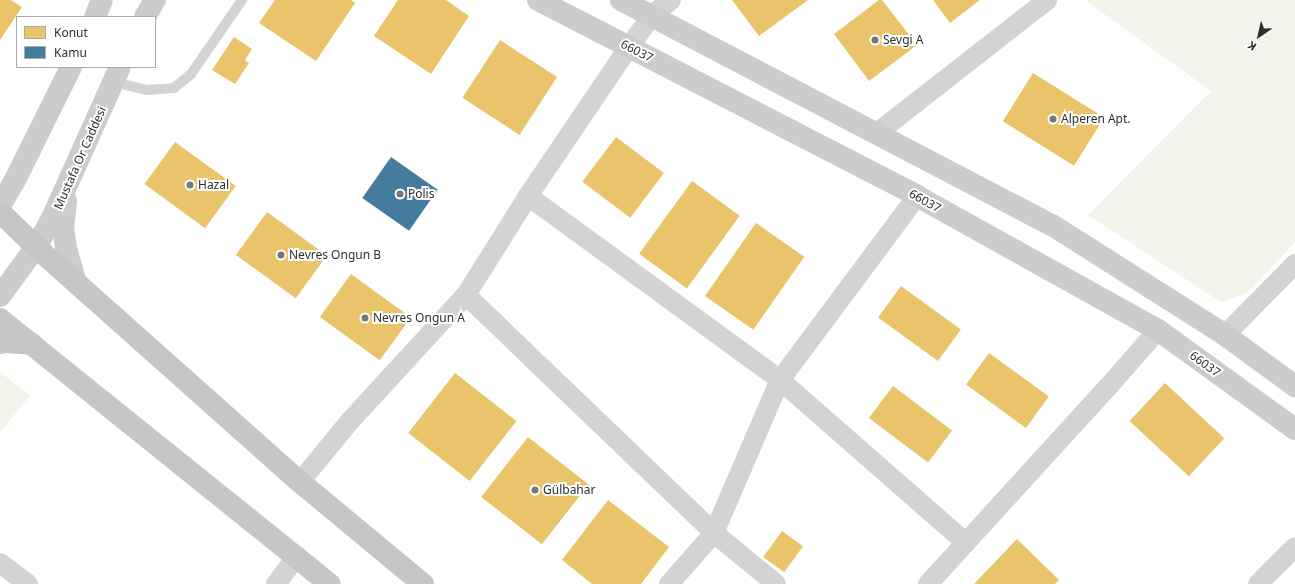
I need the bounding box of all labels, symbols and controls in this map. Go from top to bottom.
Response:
legend [16,16,156,68]
north arrow [1239,16,1279,56]
text: Konut [54,24,88,41]
place label: Sevgi A [883,33,923,47]
marker: Sevgi A [870,35,880,45]
street label: 66037 [618,37,656,65]
text: K [1245,38,1259,55]
text: Kamu [54,44,87,61]
street label: Mustafa Or Caddesi [51,104,109,212]
place label: Alperen Apt. [1061,112,1131,126]
marker: Alperen Apt. [1048,114,1058,124]
place label: Hazal [198,178,229,192]
marker: Hazal [185,180,195,190]
street label: 66037 [907,186,943,216]
place label: Polis [408,187,434,201]
marker: Polis [395,189,405,199]
place label: Nevres Ongun B [289,248,381,262]
marker: Nevres Ongun B [276,250,286,260]
place label: Nevres Ongun A [373,311,465,325]
marker: Nevres Ongun A [360,313,370,323]
street label: 66037 [1187,348,1223,380]
place label: Gülbahar [543,483,595,497]
marker: Gülbahar [530,485,540,495]

